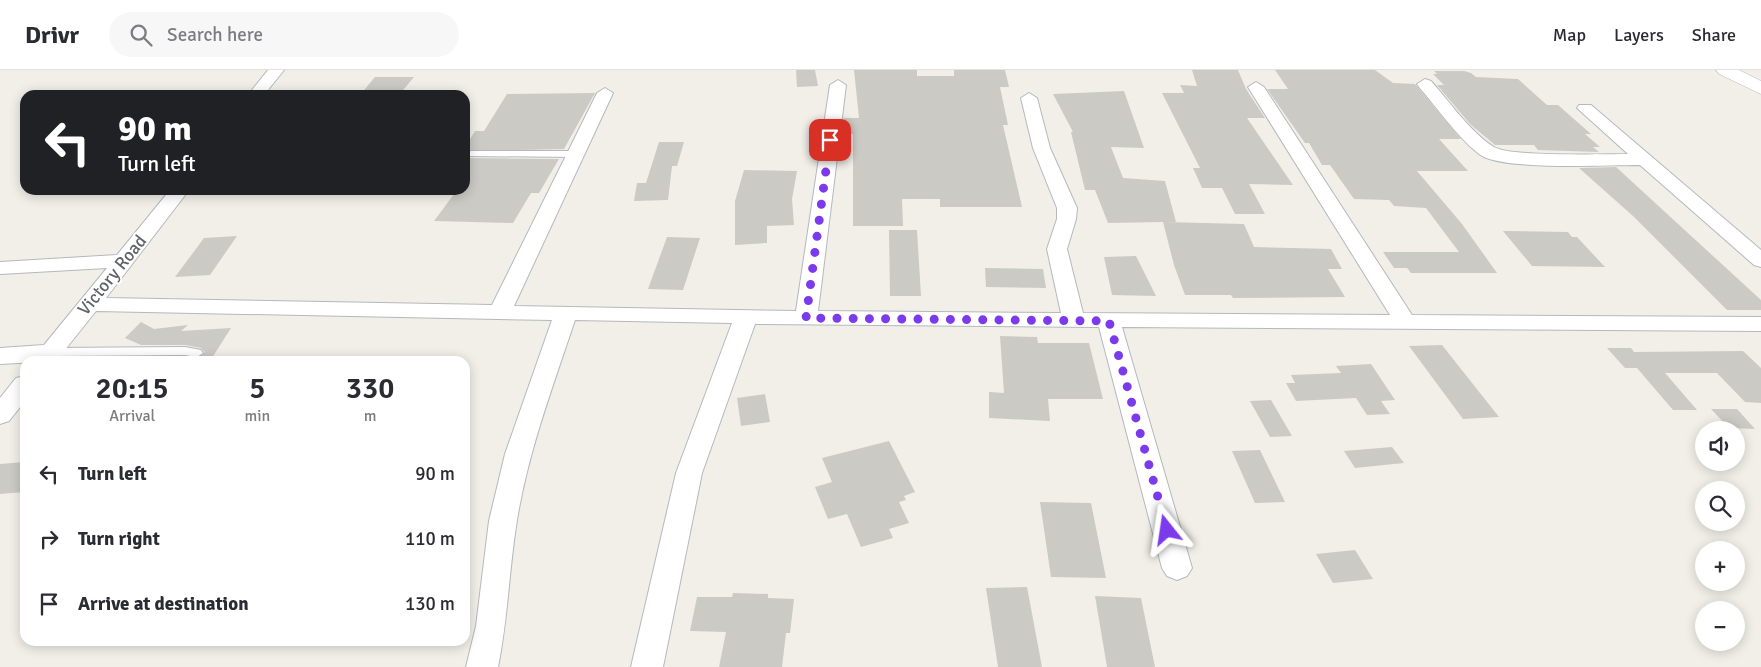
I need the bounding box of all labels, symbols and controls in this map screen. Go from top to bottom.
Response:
search box [109,12,459,57]
text: Drivr [25,20,79,50]
icon: search [127,21,155,49]
text: Search here [167,23,263,47]
text: Map [1553,24,1586,46]
text: Layers [1614,24,1664,46]
text: Share [1692,24,1736,46]
text: 90 m [118,107,192,150]
icon: left [35,110,100,175]
pin [809,119,851,161]
icon: arrive [816,126,844,154]
text: Turn left [118,150,196,177]
street label: Victory Road [73,230,151,320]
text: 20:15 [96,370,169,407]
text: 5 [249,370,265,407]
text: 330 [346,370,394,407]
text: Arrival [109,406,155,426]
text: min [244,406,270,426]
text: m [364,406,376,426]
map controls [1695,421,1745,651]
button: sound [1695,421,1745,471]
icon: left [35,460,63,488]
text: Turn left [78,462,147,486]
text: 90 m [415,462,455,486]
button: search [1695,481,1745,531]
position arrow [1140,503,1192,555]
icon: right [35,525,63,553]
text: Turn right [78,527,160,551]
text: 110 m [405,527,455,551]
button: + [1695,541,1745,591]
icon: arrive [35,590,63,618]
text: Arrive at destination [78,592,249,616]
text: 130 m [405,592,455,616]
button: − [1695,601,1745,651]

